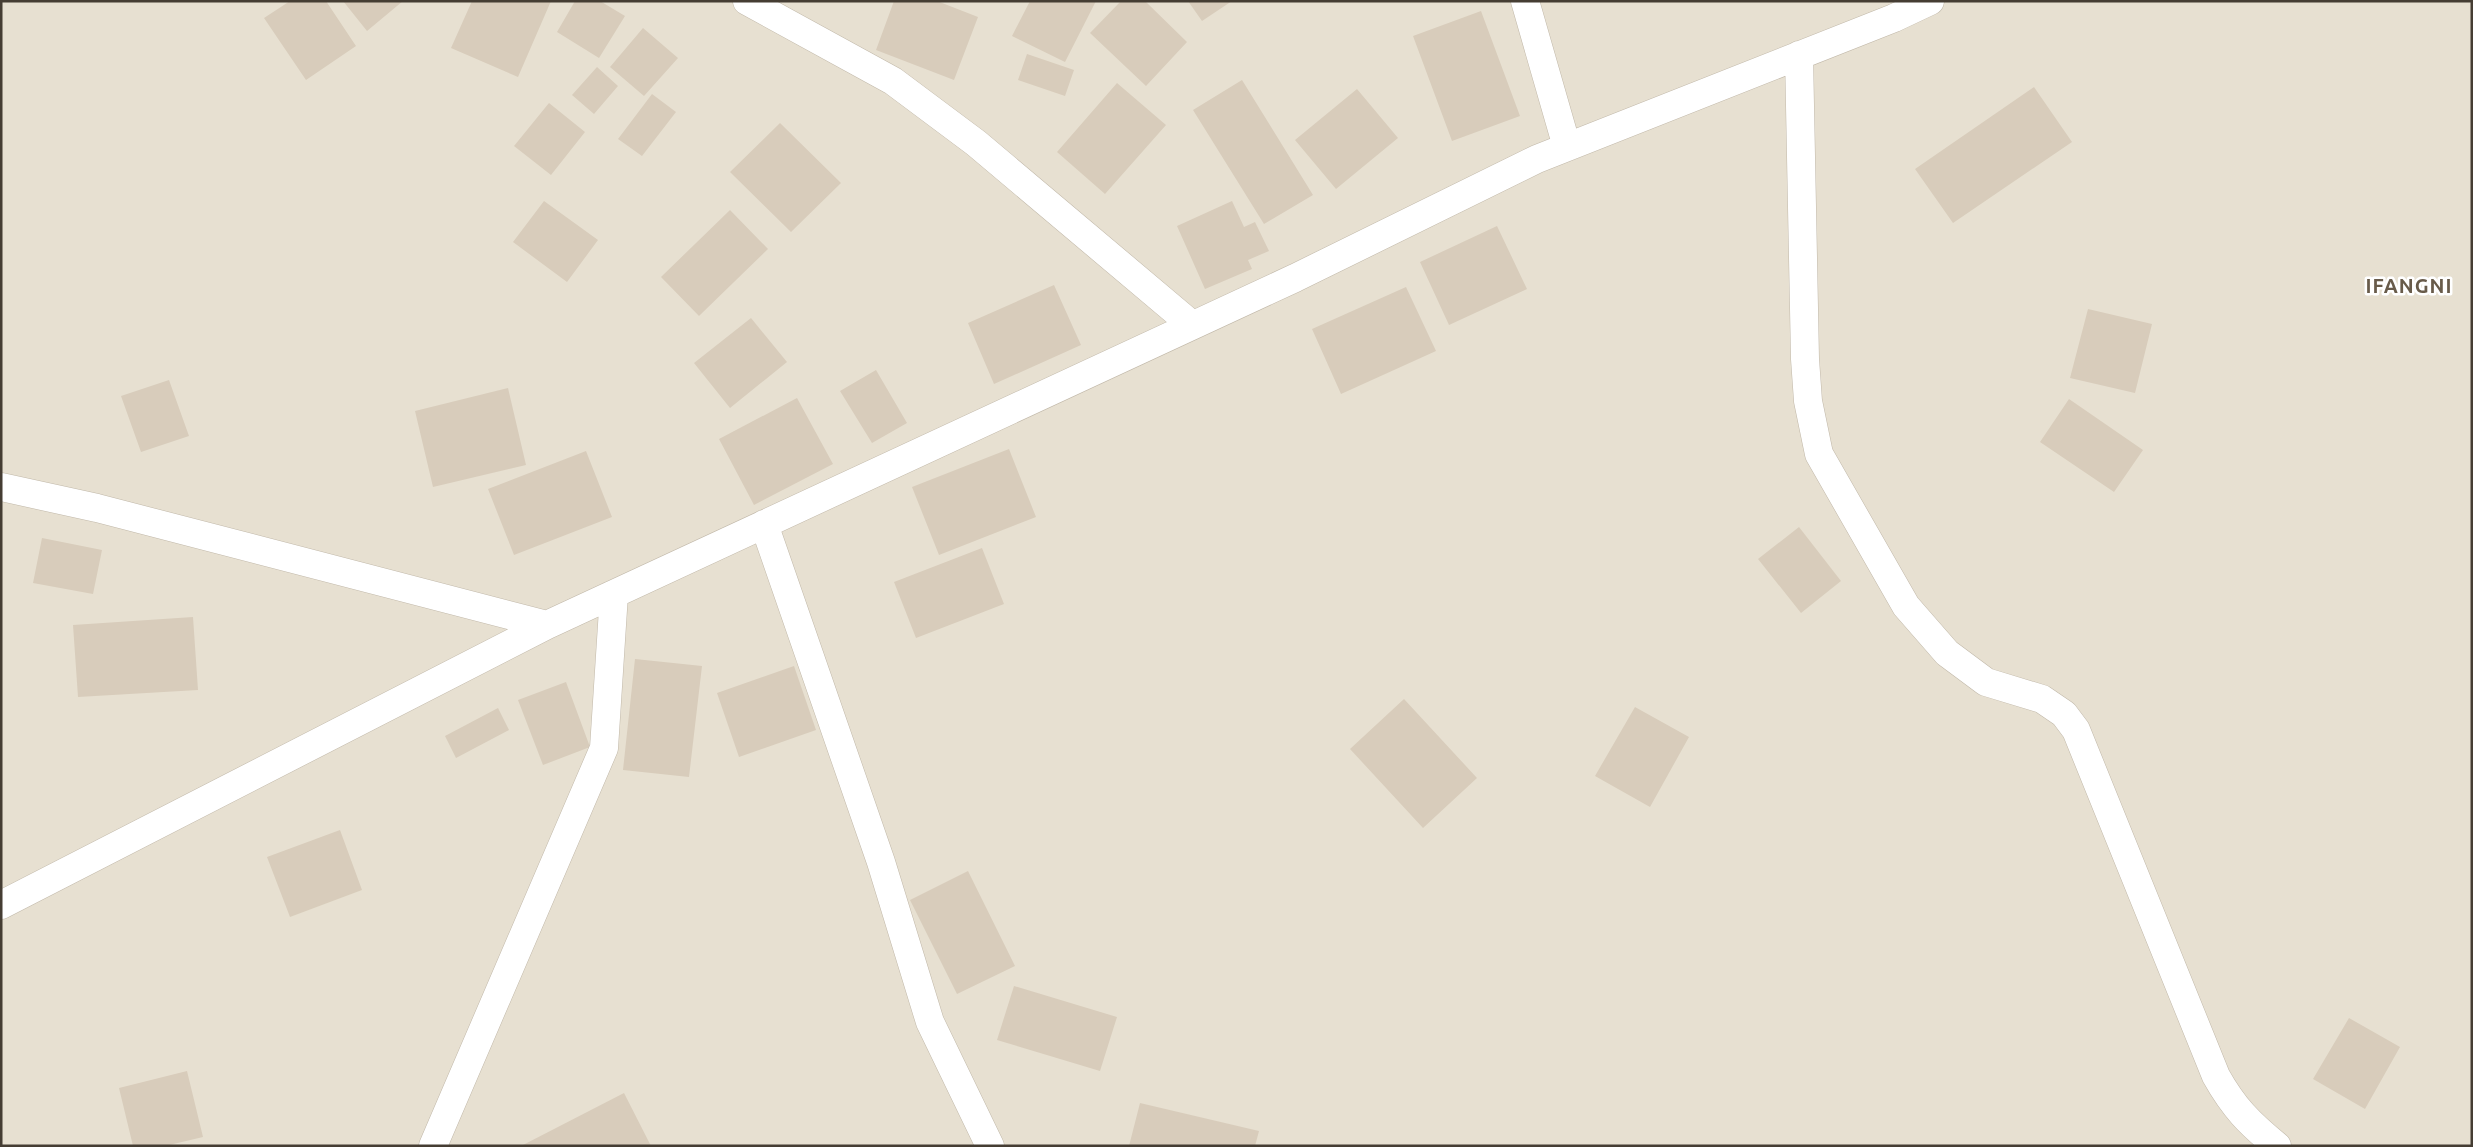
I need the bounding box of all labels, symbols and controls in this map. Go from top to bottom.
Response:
district label: IFANGNI [2365,274,2453,297]

